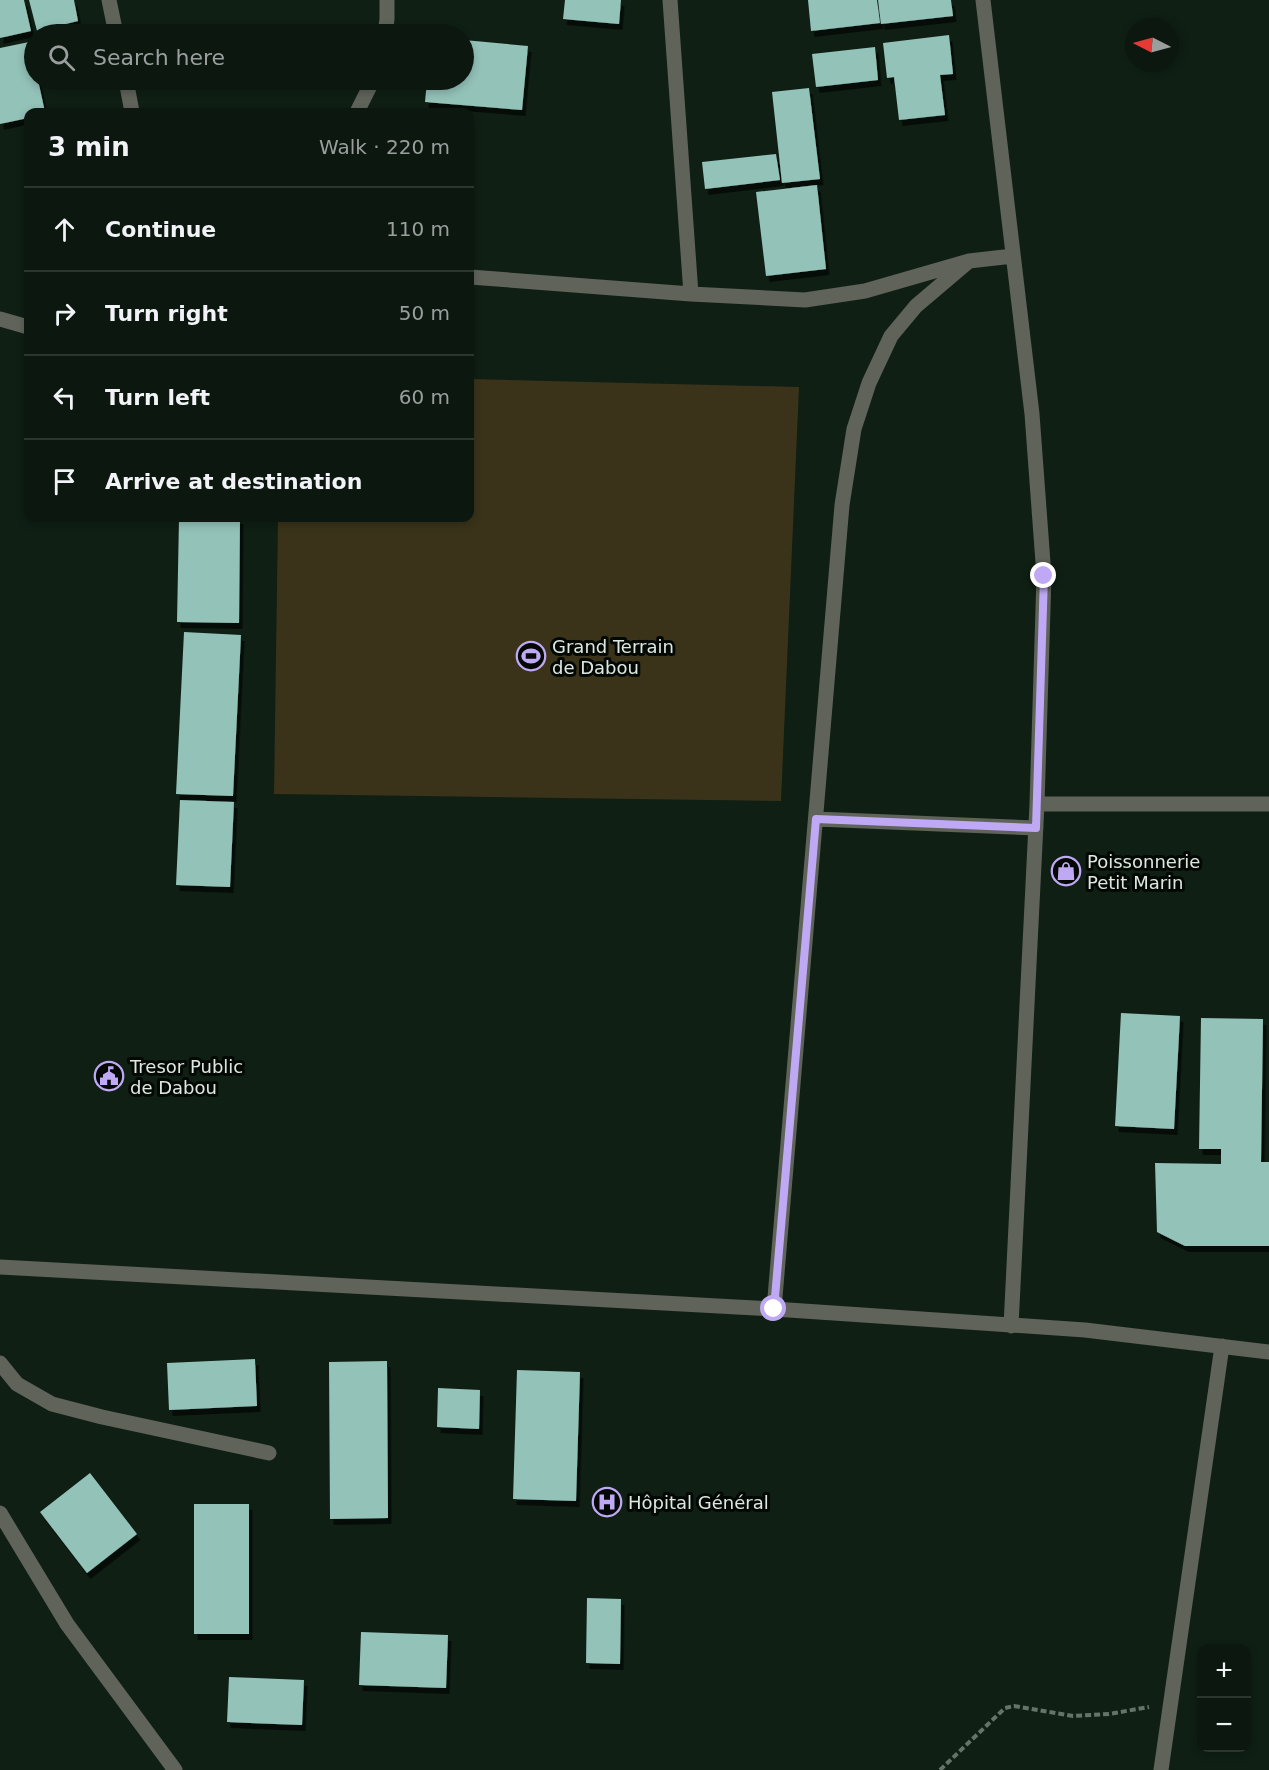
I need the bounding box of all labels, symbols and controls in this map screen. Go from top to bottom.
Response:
north arrow [1125,18,1179,72]
search box [24,24,474,90]
icon: search [45,41,78,74]
text: Search here [93,45,225,70]
text: 3 min [48,132,130,162]
text: Walk · 220 m [319,135,450,159]
icon: ahead [48,213,81,246]
text: Continue [105,217,216,242]
text: 110 m [386,217,450,241]
icon: right [48,297,81,330]
text: Turn right [105,301,228,326]
text: 50 m [399,301,450,325]
icon: left [48,381,81,414]
text: Turn left [105,385,210,410]
text: 60 m [399,385,450,409]
icon: arrive [48,465,81,498]
text: Arrive at destination [105,469,362,494]
route end [1030,562,1056,588]
place label: Grand Terrain de Dabou [552,636,674,678]
sports icon: Grand Terrain de Dabou [515,640,547,672]
place label: Poissonnerie Petit Marin [1087,851,1200,893]
shop icon: Poissonnerie Petit Marin [1050,855,1082,887]
place label: Tresor Public de Dabou [129,1056,243,1098]
public building icon: Tresor Public de Dabou [93,1060,125,1092]
route start [760,1295,786,1321]
hospital icon: Hôpital Général [591,1486,623,1518]
place label: Hôpital Général [628,1492,769,1513]
map controls [1197,1644,1251,1752]
button: + [1197,1644,1251,1698]
button: − [1197,1698,1251,1752]

